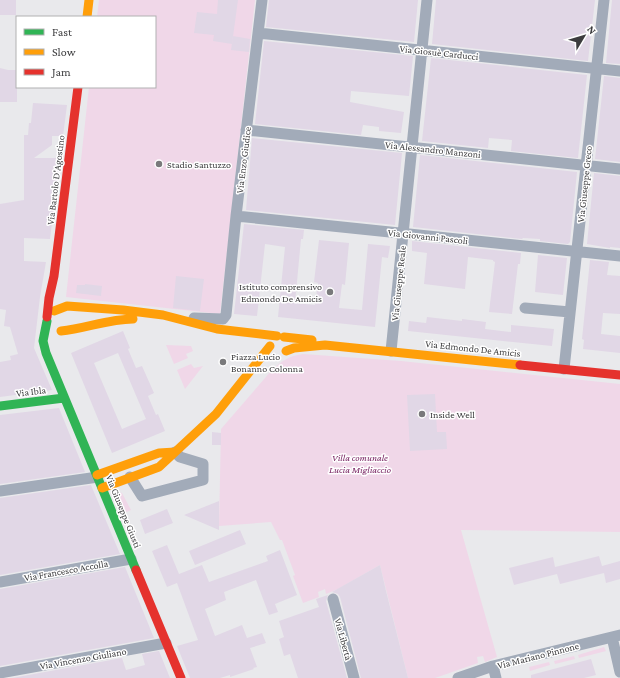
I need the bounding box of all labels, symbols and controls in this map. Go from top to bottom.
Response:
legend [16,16,156,88]
north arrow [564,16,604,56]
text: N [585,23,599,37]
text: Fast [52,25,73,39]
street label: Via Giosuè Carducci [399,43,479,62]
text: Slow [52,45,76,59]
text: Jam [51,65,71,79]
street label: Via Enzo Giudice [234,125,253,194]
street label: Via Bartolo D'Agostino [45,134,66,226]
street label: Via Alessandro Manzoni [385,139,482,160]
street label: Via Giuseppe Greco [575,145,594,223]
marker: Stadio Santuzzo [154,159,164,169]
place label: Stadio Santuzzo [167,159,231,170]
street label: Via Giovanni Pascoli [387,227,469,246]
street label: Via Giuseppe Reale [389,244,408,321]
place label: Istituto comprensivo Edmondo De Amicis [239,281,322,304]
marker: Istituto comprensivo Edmondo De Amicis [325,287,335,297]
street label: Via Edmondo De Amicis [425,338,521,359]
place label: Piazza Lucio Bonanno Colonna [231,351,303,374]
marker: Piazza Lucio Bonanno Colonna [218,357,228,367]
street label: Via Ibla [15,384,47,399]
marker: Inside Well [417,409,427,419]
place label: Inside Well [430,409,475,420]
park label: Villa comunale Lucia Migliaccio [329,452,391,475]
street label: Via Giuseppe Giusti [104,473,143,550]
street label: Via Francesco Accolla [23,558,109,583]
street label: Via Libertà [333,617,355,662]
street label: Via Mariano Pinnone [496,640,581,671]
street label: Via Vincenzo Giuliano [39,645,127,672]

